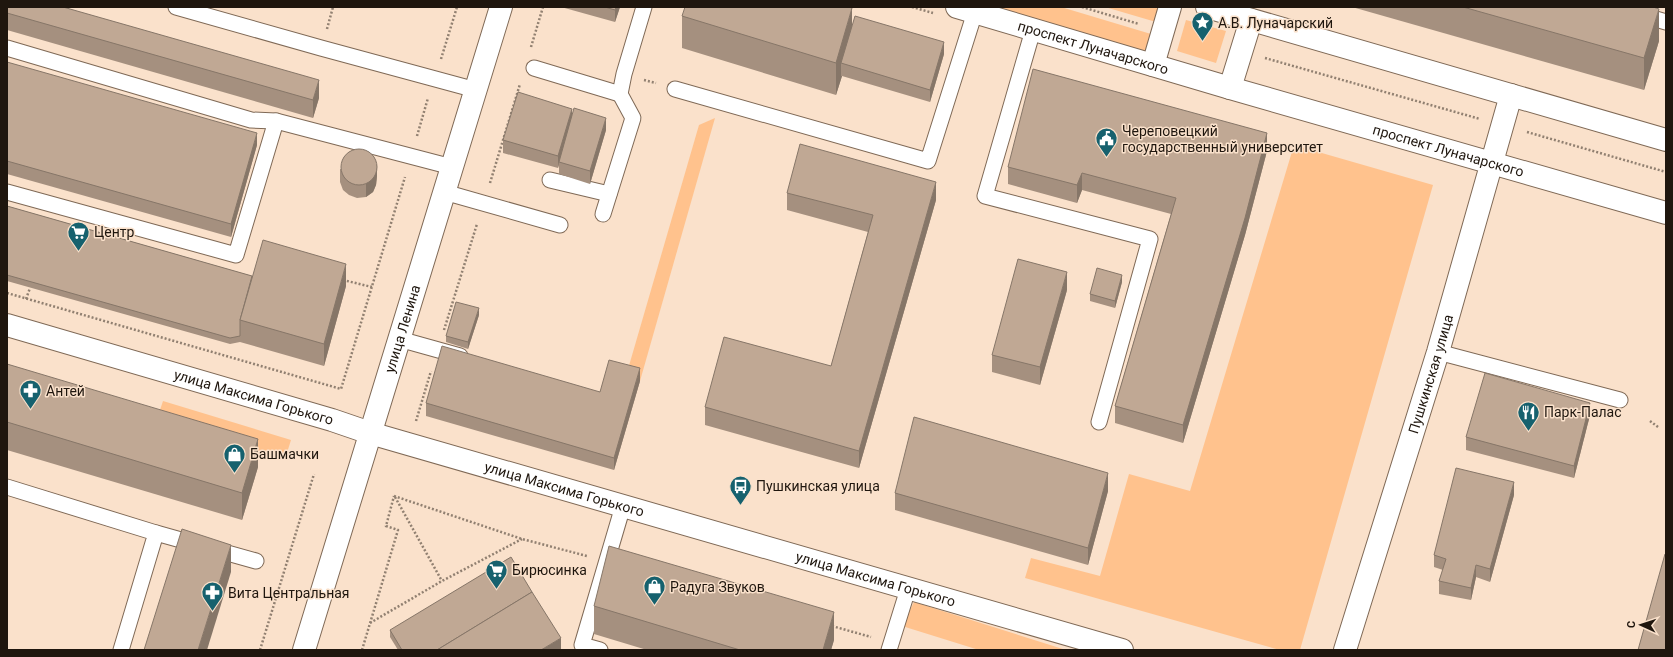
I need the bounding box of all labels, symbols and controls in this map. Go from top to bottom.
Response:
place icon: А.В. Луначарский [1189,10,1215,43]
place label: А.В. Луначарский [1218,15,1333,31]
street label: проспект Луначарского [1016,17,1170,77]
street label: проспект Луначарского [1371,121,1526,180]
place label: Череповецкий государственный университет [1122,123,1323,155]
public building icon: Череповецкий государственный университет [1093,126,1119,159]
supermarket icon: Центр [65,219,91,252]
place label: Центр [94,224,134,240]
street label: улица Ленина [381,283,423,375]
street label: Пушкинская улица [1405,313,1456,436]
street label: улица Максима Горького [172,366,335,428]
pharmacy icon: Антей [18,378,44,411]
place label: Антей [46,383,85,399]
restaurant icon: Парк-Палас [1515,399,1541,432]
place label: Парк-Палас [1544,404,1622,420]
shop icon: Башмачки [221,441,247,474]
place label: Башмачки [250,446,319,462]
street label: улица Максима Горького [483,458,646,520]
bus stop icon: Пушкинская улица [728,473,754,506]
place label: Пушкинская улица [756,478,880,494]
street label: улица Максима Горького [794,548,957,610]
supermarket icon: Бирюсинка [484,557,510,590]
place label: Бирюсинка [512,562,587,578]
shop icon: Радуга Звуков [641,574,667,607]
place label: Радуга Звуков [670,579,765,595]
pharmacy icon: Вита Центральная [200,580,226,613]
place label: Вита Центральная [228,585,350,601]
north arrow [1621,605,1661,645]
text: С [1625,621,1638,628]

